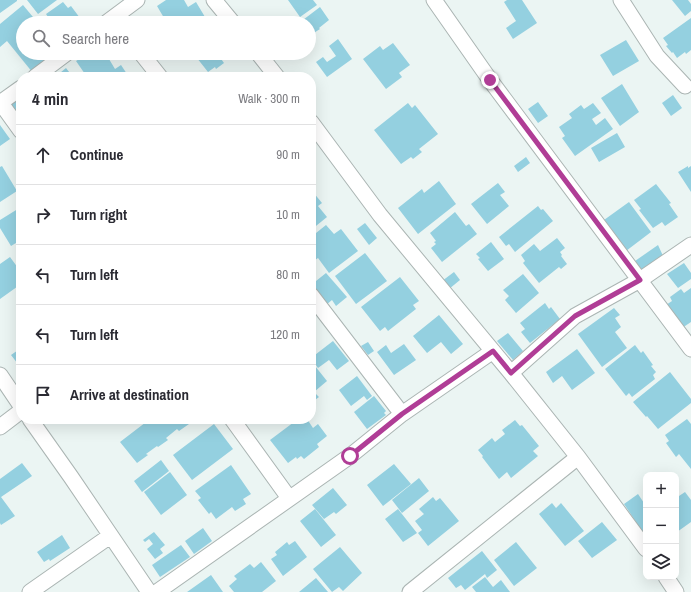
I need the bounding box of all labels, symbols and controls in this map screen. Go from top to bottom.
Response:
search box [16,16,316,60]
icon: search [30,27,52,49]
text: Search here [62,28,129,49]
route end [481,71,499,89]
text: 4 min [32,87,68,110]
text: Walk · 300 m [238,90,300,107]
icon: ahead [32,144,54,166]
text: Continue [70,144,123,165]
text: 90 m [276,146,300,163]
icon: right [32,204,54,226]
text: Turn right [70,204,127,225]
text: 10 m [276,206,300,223]
icon: left [32,264,54,286]
text: Turn left [70,264,118,285]
text: 80 m [276,266,300,283]
icon: left [32,324,54,346]
text: Turn left [70,324,118,345]
text: 120 m [270,326,300,343]
icon: arrive [32,384,54,406]
text: Arrive at destination [70,384,189,405]
route start [341,447,359,465]
map controls [643,472,679,580]
button: + [643,472,679,508]
button: − [643,508,679,544]
button: layers [643,544,679,580]

